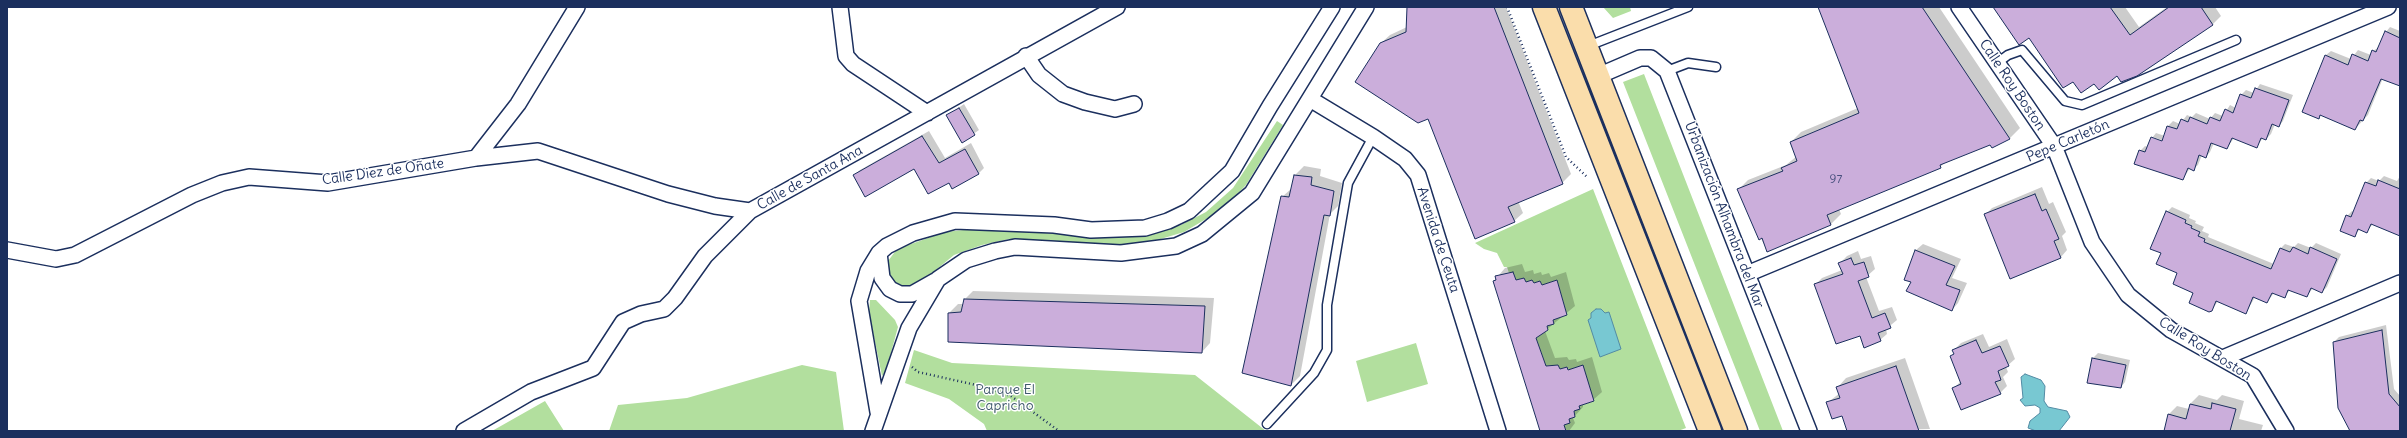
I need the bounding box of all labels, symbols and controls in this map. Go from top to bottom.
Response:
street label: Calle Roy Boston [1975,36,2049,134]
street label: Pepe Carletón [2024,116,2112,166]
street label: Urbanización Alhambra del Mar [1681,119,1767,311]
street label: Calle de Santa Ana [754,142,866,214]
street label: Calle Diez de Oñate [321,155,445,189]
house number: 97 [1830,173,1842,187]
street label: Avenida de Ceuta [1413,185,1463,295]
street label: Calle Roy Boston [2155,314,2255,384]
park label: Parque El Capricho [975,382,1035,414]

